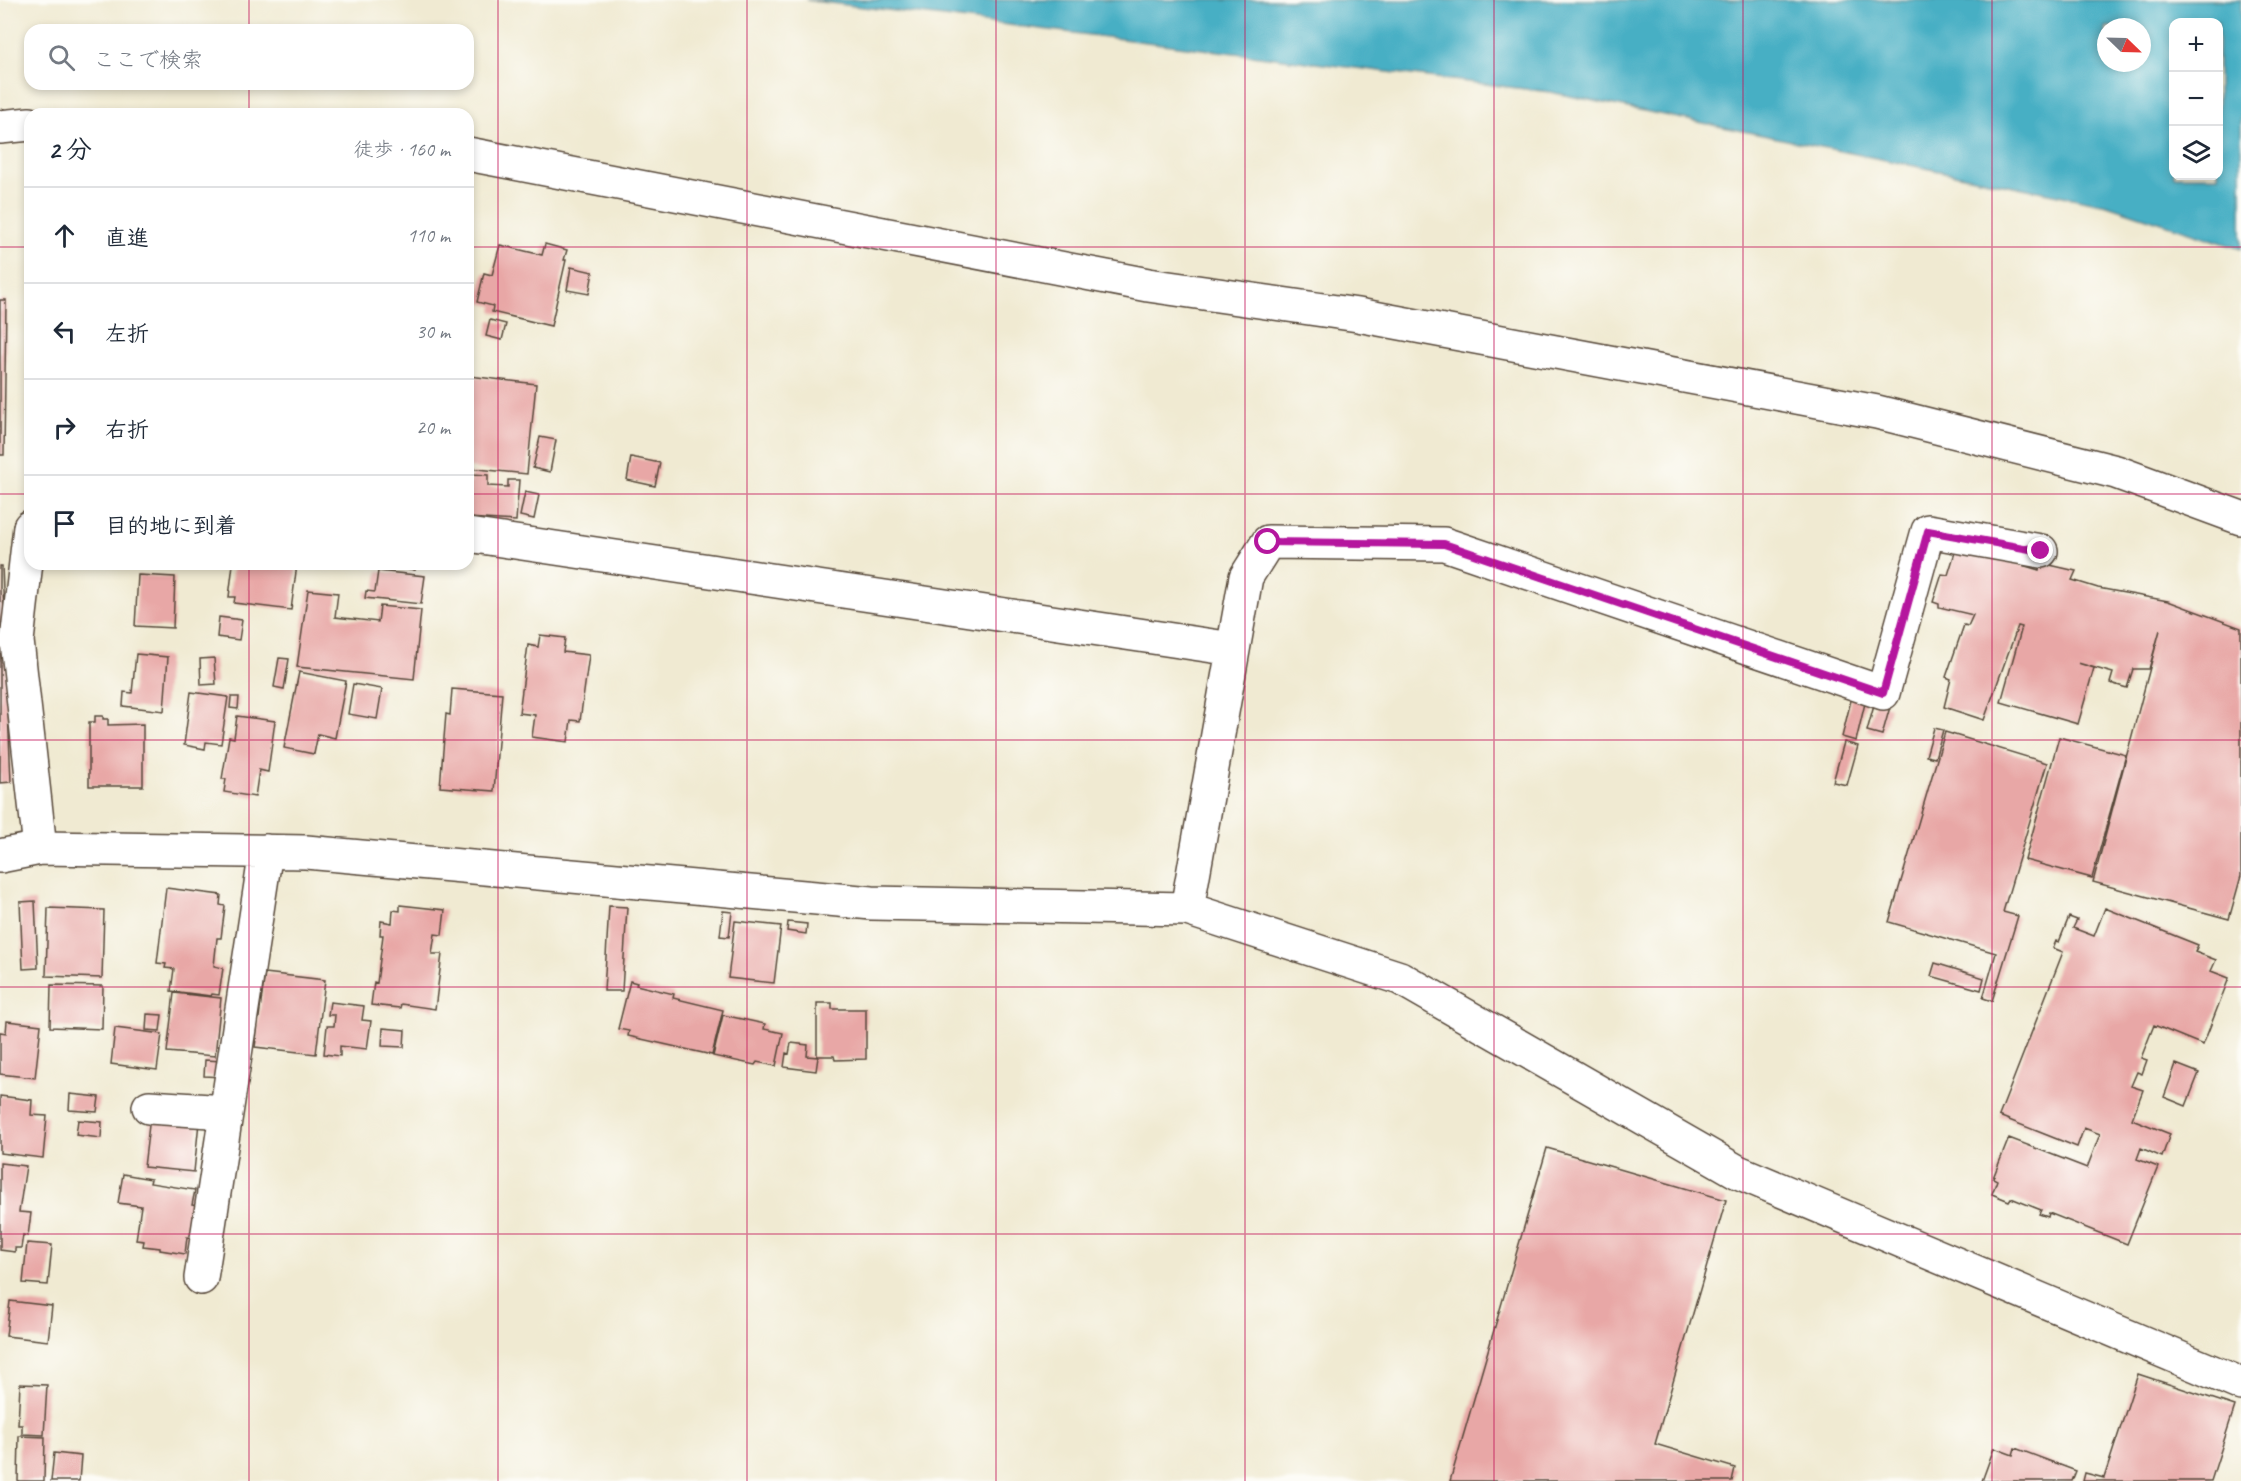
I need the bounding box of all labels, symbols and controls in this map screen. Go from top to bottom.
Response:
north arrow [2097,18,2151,72]
map controls [2169,18,2223,180]
button: + [2169,18,2223,72]
search box [24,24,474,90]
icon: search [45,41,78,74]
text: ここで検索 [93,46,203,74]
button: − [2169,72,2223,126]
button: layers [2169,126,2223,180]
text: 2 分 [48,133,92,166]
text: 徒歩 · 160 m [354,137,450,162]
icon: ahead [48,219,81,252]
text: 110 m [407,223,450,248]
text: 直進 [105,224,149,252]
icon: left [48,315,81,348]
text: 30 m [416,319,450,344]
text: 左折 [105,320,149,348]
icon: right [48,411,81,444]
text: 20 m [416,415,450,440]
text: 右折 [105,416,149,444]
icon: arrive [48,507,81,540]
text: 目的地に到着 [105,512,237,540]
route start [1254,528,1280,554]
route end [2027,537,2053,563]

